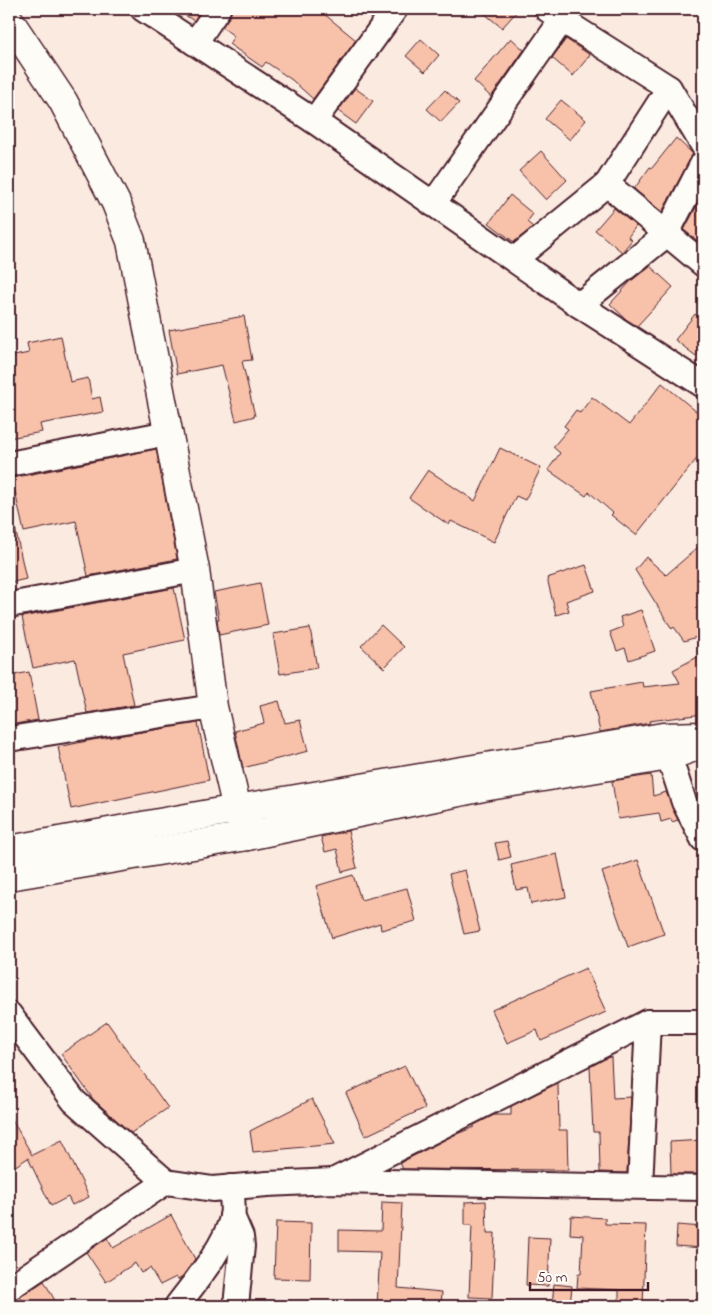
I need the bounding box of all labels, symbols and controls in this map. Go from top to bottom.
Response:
scale bar [530,1260,647,1292]
text: 50 m [537,1267,568,1289]

